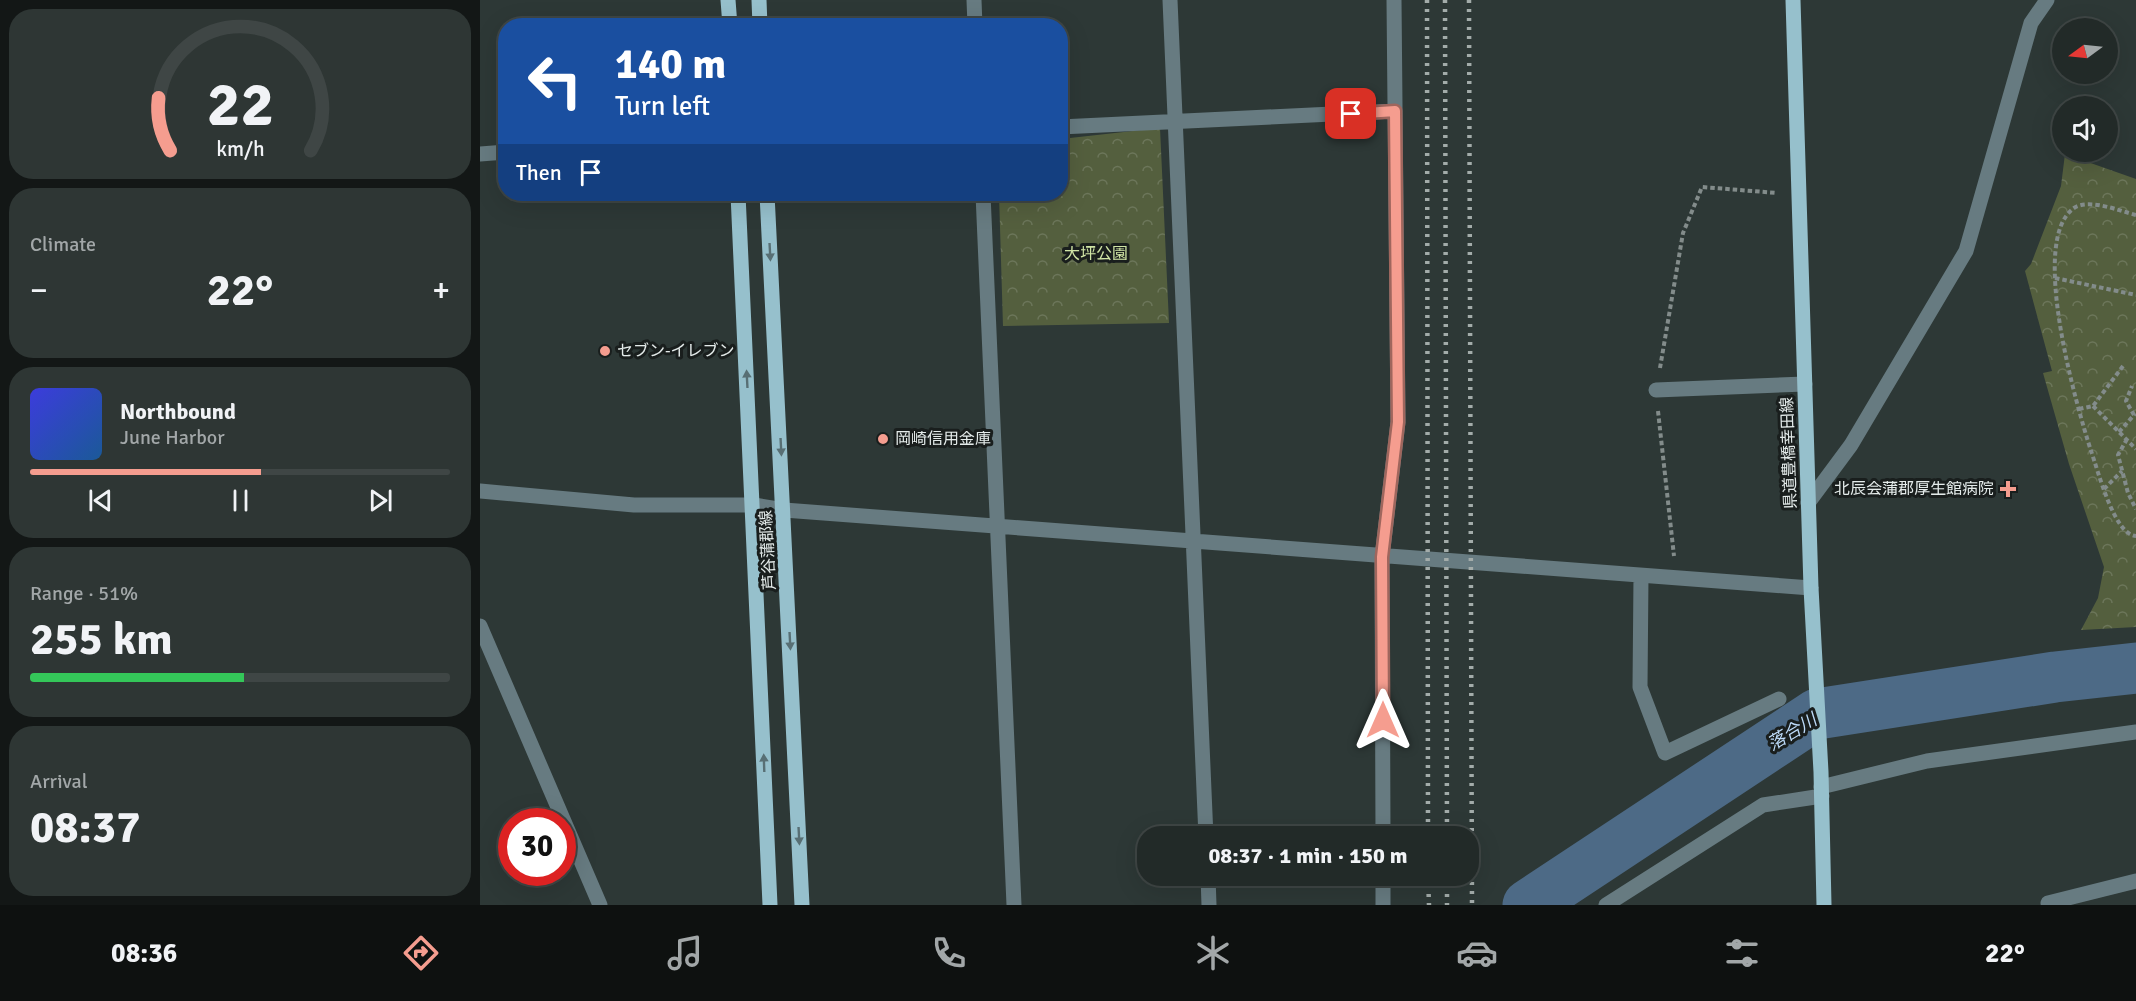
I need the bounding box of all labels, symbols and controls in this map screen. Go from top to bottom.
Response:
north arrow [2052,18,2118,84]
map controls [2052,18,2118,162]
text: 140 m [615,39,726,90]
icon: left [516,42,594,120]
text: 22 [206,66,274,143]
pin [1325,88,1376,139]
text: Turn left [615,90,710,123]
button: sound [2052,96,2118,162]
icon: arrive [1334,97,1367,130]
text: km/h [216,136,264,162]
icon: arrive [574,156,607,189]
text: Then [516,159,562,186]
text: Climate [30,232,96,257]
one-way arrow [766,242,775,261]
park label: 大坪公園 [1064,244,1128,264]
text: 22° [207,263,273,318]
text: − [30,270,48,311]
text: + [432,270,450,311]
place label: セブン-イレブン [617,341,735,361]
marker: セブン-イレブン [598,344,612,358]
one-way arrow [743,369,752,388]
street label: 県道豊橋幸田線 [1777,397,1801,509]
text: Northbound [120,398,236,425]
text: June Harbor [120,425,225,450]
place label: 岡崎信用金庫 [895,429,991,449]
marker: 岡崎信用金庫 [876,432,890,446]
one-way arrow [776,437,785,456]
place label: 北辰会蒲郡厚生館病院 [1834,479,1994,499]
marker: 北辰会蒲郡厚生館病院 [1999,480,2017,498]
icon: previous [84,484,117,517]
icon: pause [224,484,257,517]
icon: next [364,484,397,517]
street label: 芦谷蒲郡線 [756,510,780,590]
text: Range · 51% [30,581,138,606]
text: 255 km [30,612,173,667]
one-way arrow [786,632,795,651]
position arrow [1351,688,1415,752]
water label: 落合川 [1763,708,1823,755]
one-way arrow [760,753,769,772]
text: Arrival [30,769,88,794]
text: 08:37 [30,800,140,855]
speed limit sign: 30 [498,808,576,886]
one-way arrow [795,827,804,846]
text: 08:37 · 1 min · 150 m [1208,842,1408,869]
icon: directions [400,932,442,974]
icon: music [664,932,706,974]
icon: phone [928,932,970,974]
icon: climate [1192,932,1234,974]
icon: car [1456,932,1498,974]
icon: filters [1721,932,1763,974]
text: 08:36 [111,937,177,970]
text: 22° [1985,937,2025,970]

